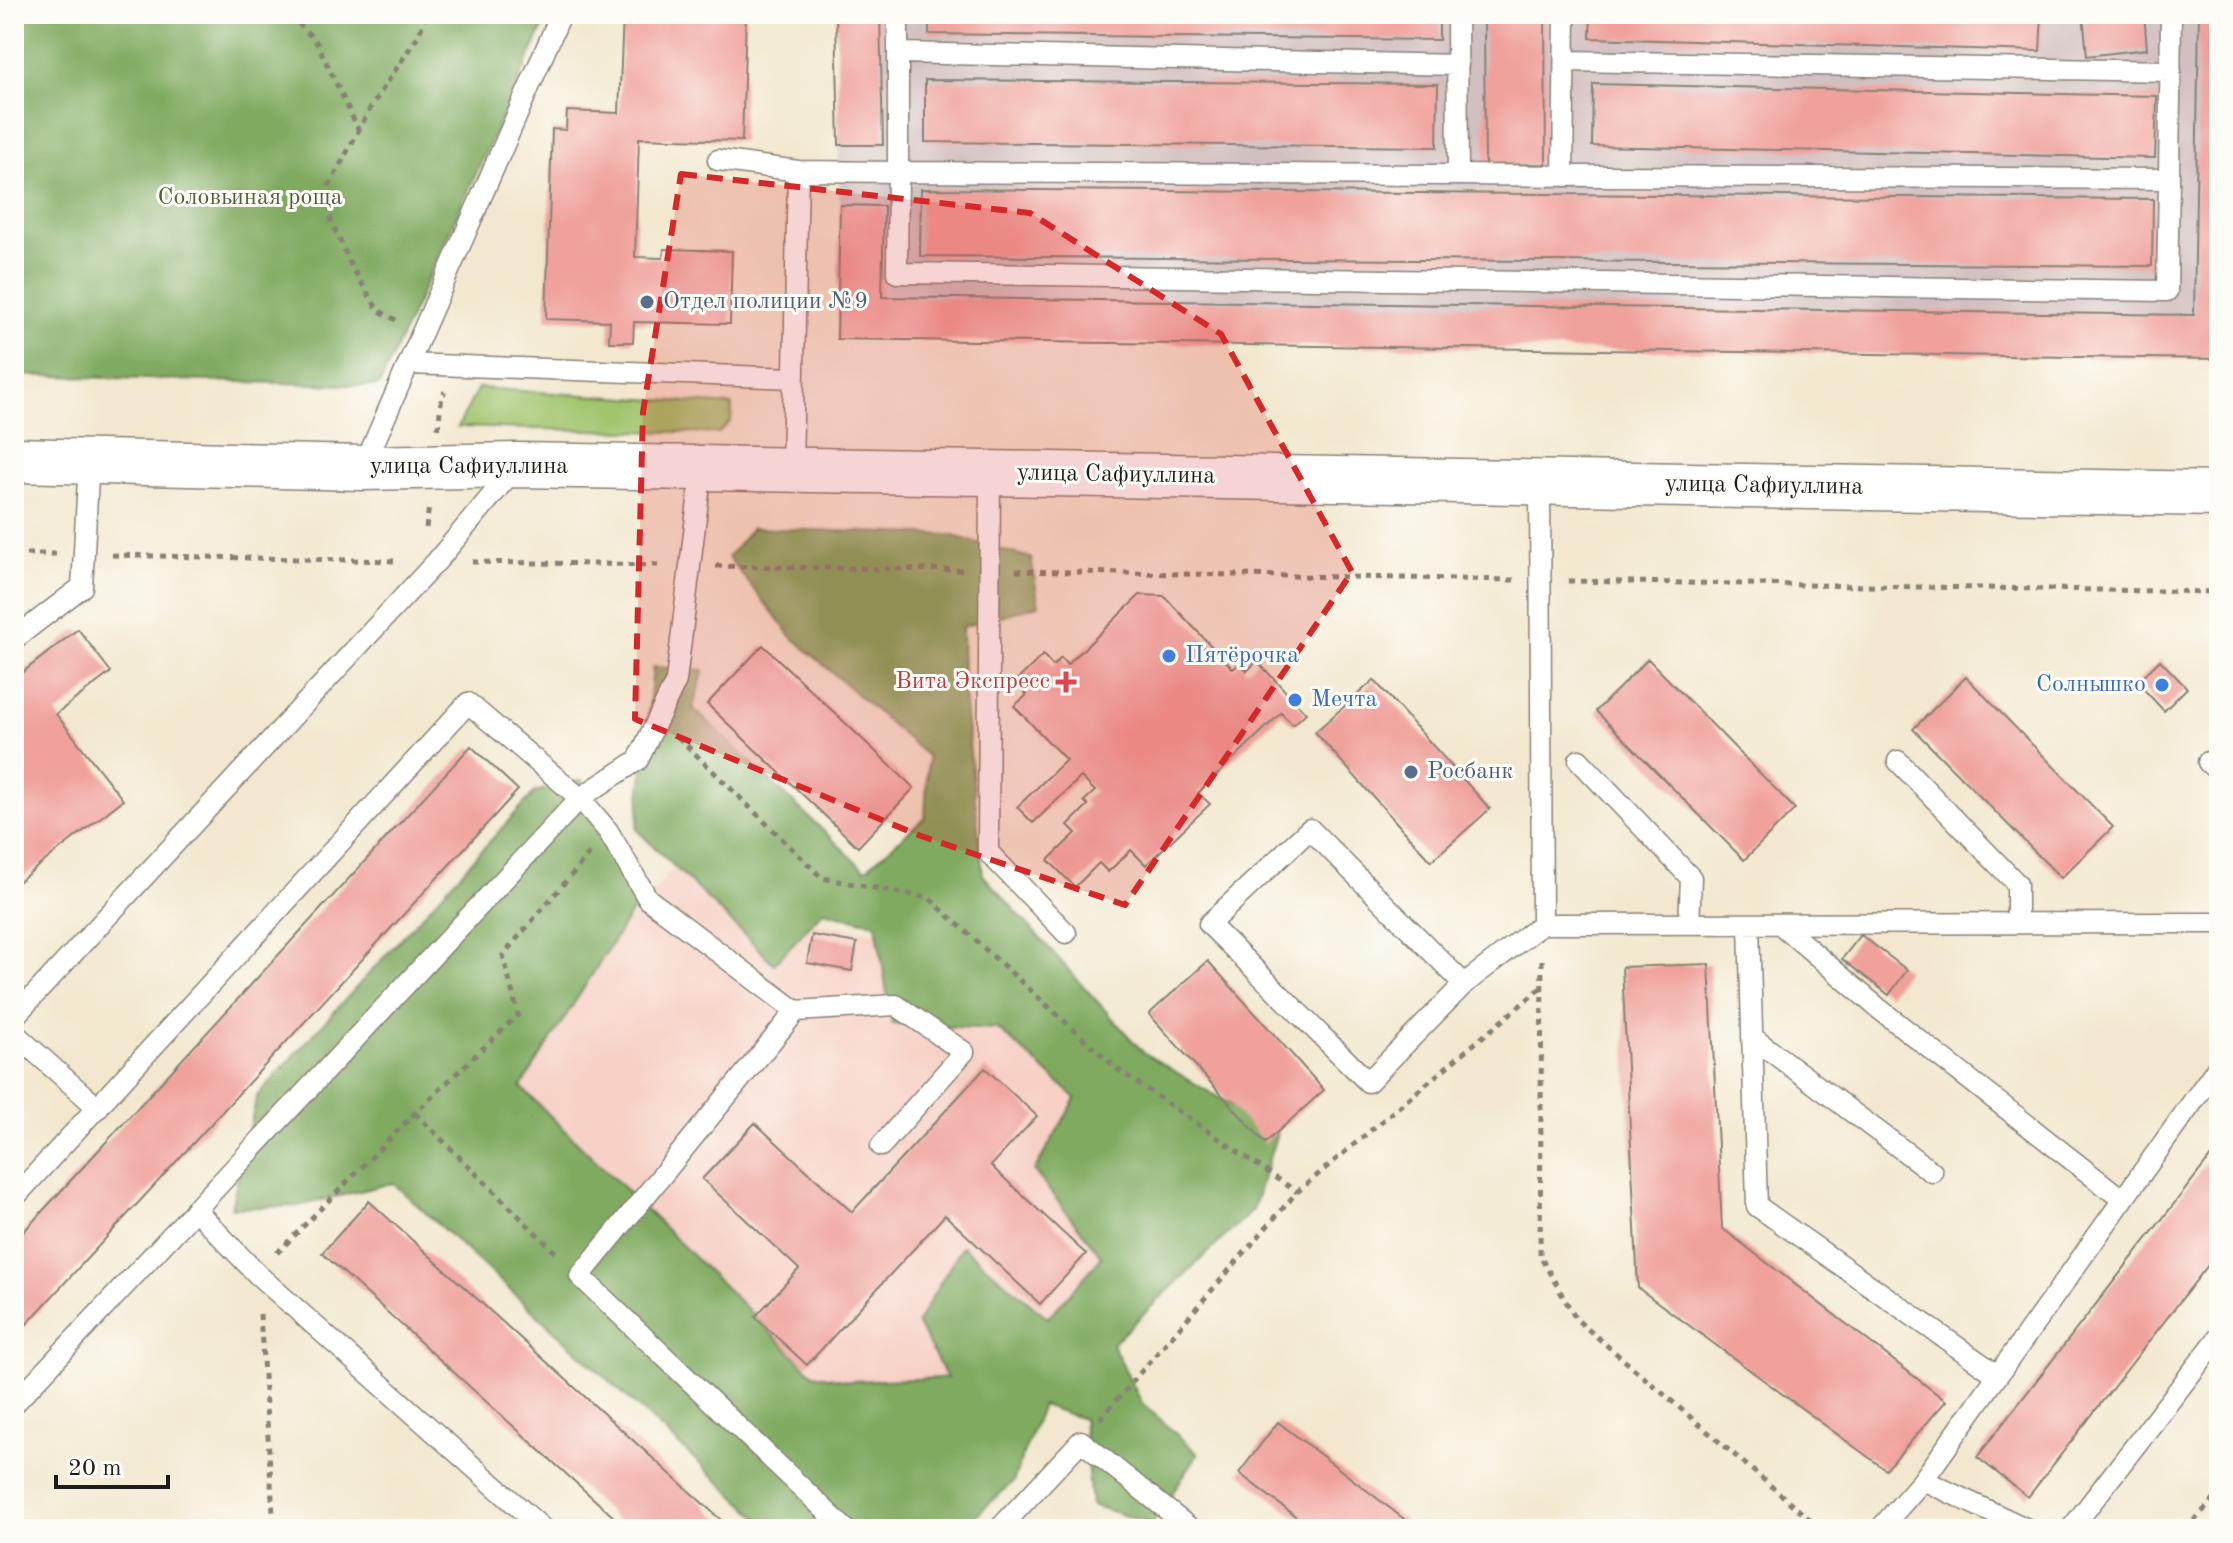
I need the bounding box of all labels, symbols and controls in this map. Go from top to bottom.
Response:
park label: Соловьиная роща [158,186,343,210]
place label: Отдел полиции №9 [663,290,868,314]
marker: Отдел полиции №9 [638,293,656,311]
street label: улица Сафиуллина [370,455,568,479]
street label: улица Сафиуллина [1017,461,1216,489]
street label: улица Сафиуллина [1665,472,1864,500]
place label: Пятёрочка [1185,644,1299,668]
marker: Пятёрочка [1160,647,1178,665]
place label: Вита Экспресс [895,670,1050,694]
marker: Вита Экспресс [1057,673,1075,691]
place label: Солнышко [2036,673,2146,697]
marker: Солнышко [2153,676,2171,694]
place label: Мечта [1311,688,1377,712]
marker: Мечта [1286,691,1304,709]
place label: Росбанк [1427,760,1513,784]
marker: Росбанк [1402,763,1420,781]
scale bar [56,1439,168,1489]
text: 20 m [68,1457,122,1481]

